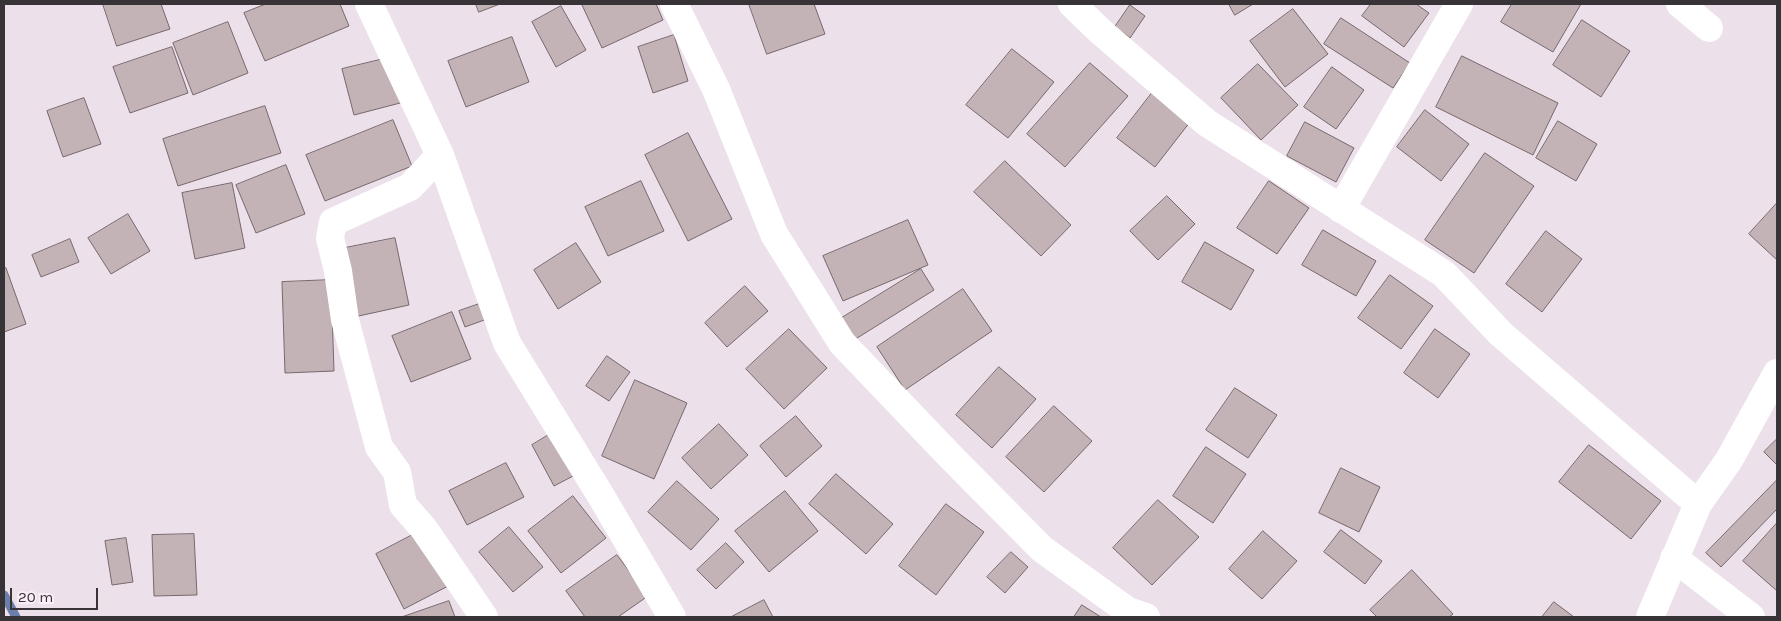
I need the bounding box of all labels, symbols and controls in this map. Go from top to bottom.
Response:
scale bar [12,578,100,610]
text: 20 m [18,588,53,606]

